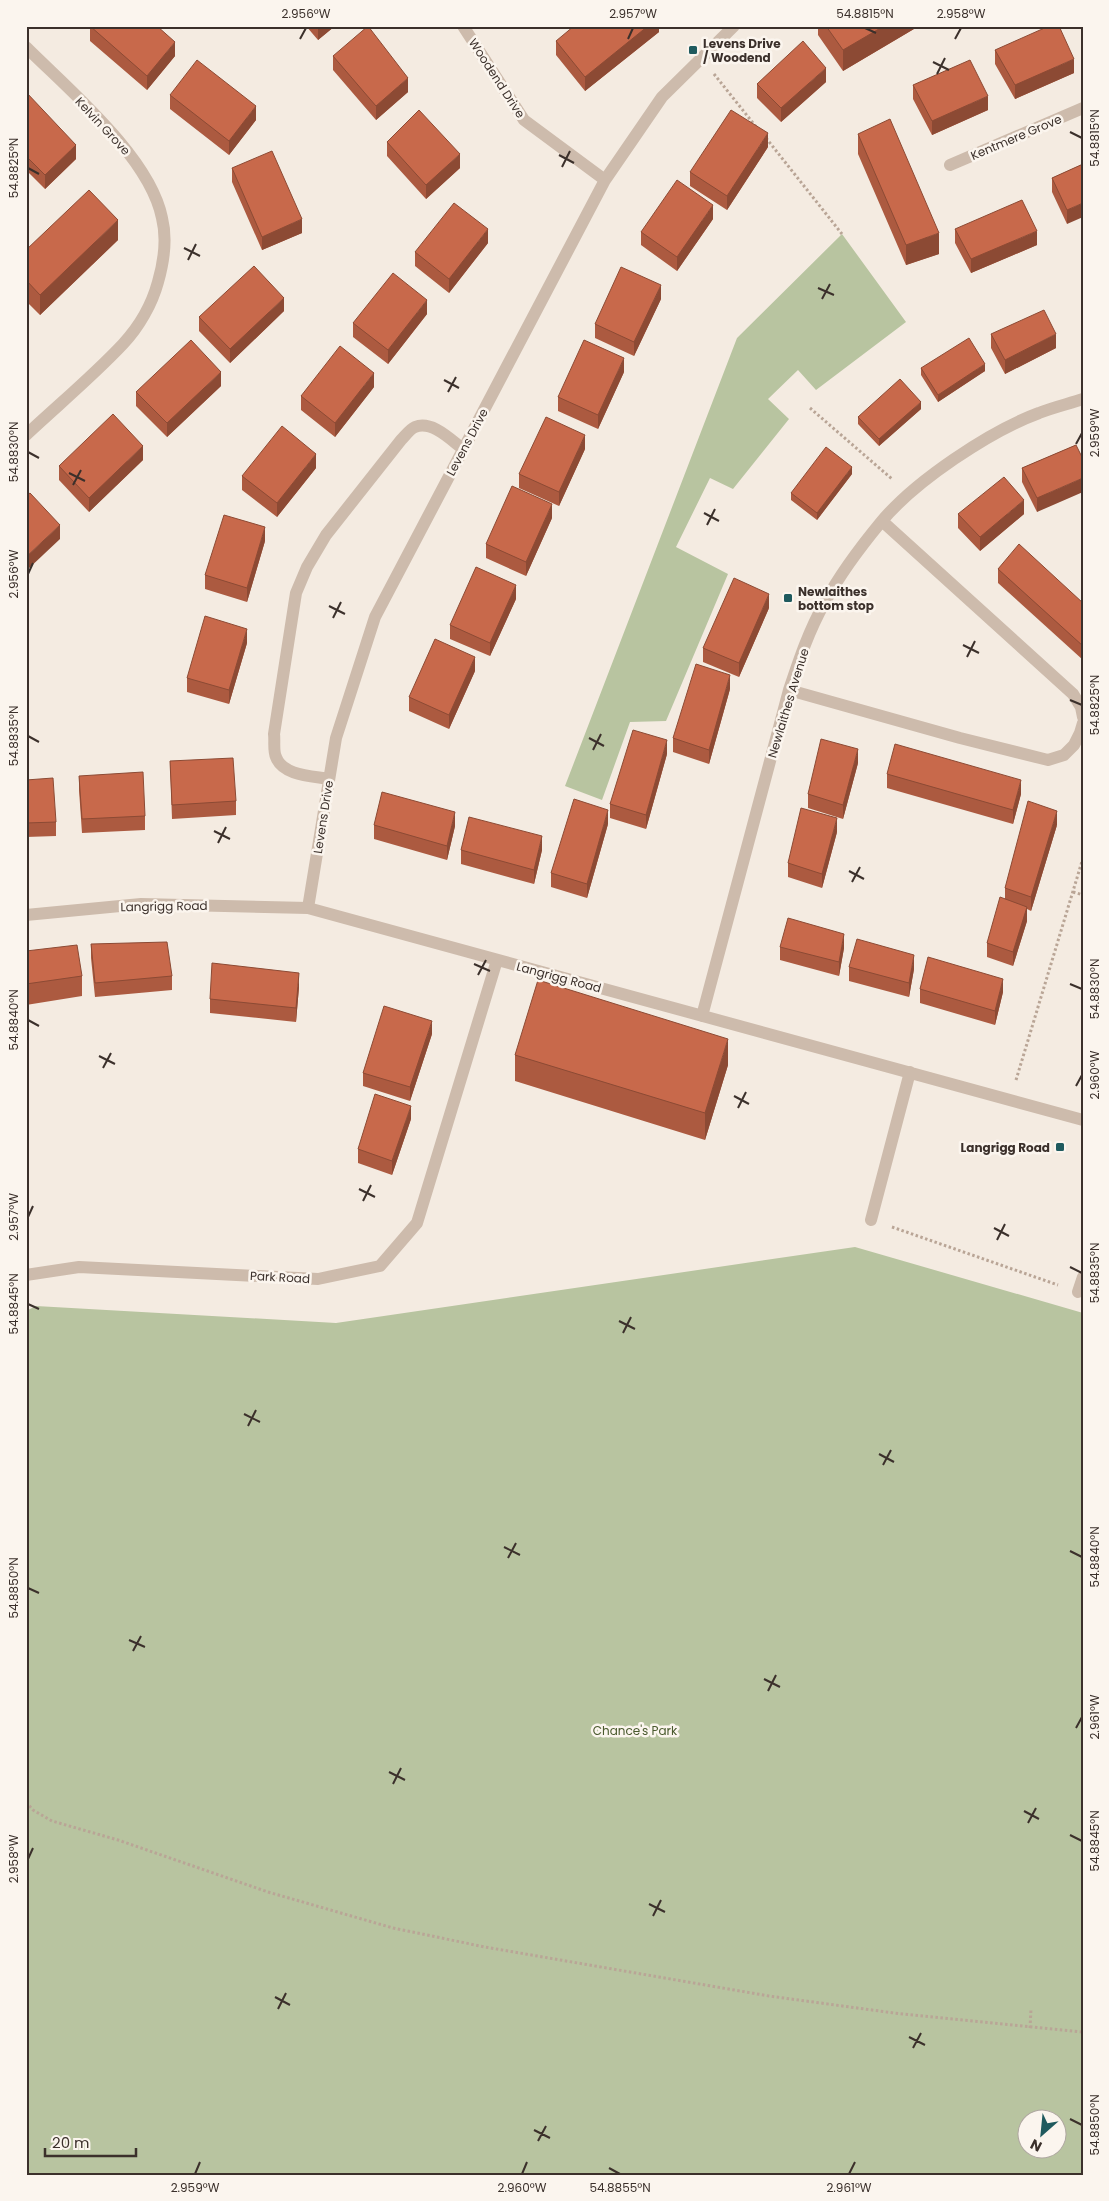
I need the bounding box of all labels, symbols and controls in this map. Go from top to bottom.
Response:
text: 2.956°W [282,5,331,22]
text: 2.957°W [609,5,657,22]
text: 54.8815°N [836,5,894,22]
text: 2.958°W [937,5,986,22]
street label: Woodend Drive [465,35,529,121]
place label: Levens Drive / Woodend [703,35,781,66]
marker: Levens Drive / Woodend [687,44,699,56]
street label: Kelvin Grove [72,93,134,159]
text: 54.8815°N [1086,109,1103,167]
street label: Kentmere Grove [968,110,1064,164]
text: 54.8825°N [5,138,22,198]
street label: Levens Drive [442,405,492,479]
text: 2.959°W [1086,408,1103,457]
text: 54.8830°N [5,422,22,482]
text: 2.956°W [5,549,22,598]
place label: Newlaithes bottom stop [798,583,874,614]
marker: Newlaithes bottom stop [782,592,794,604]
street label: Newlaithes Avenue [763,646,813,760]
text: 54.8825°N [1086,675,1103,735]
text: 54.8835°N [5,706,22,766]
street label: Levens Drive [309,779,337,855]
street label: Langrigg Road [120,897,208,915]
street label: Langrigg Road [515,958,603,996]
text: 54.8830°N [1086,959,1103,1019]
text: 54.8840°N [5,989,22,1051]
text: 2.960°W [1086,1050,1103,1099]
place label: Langrigg Road [961,1139,1050,1156]
marker: Langrigg Road [1054,1141,1066,1153]
text: 2.957°W [5,1193,22,1241]
text: 54.8835°N [1086,1243,1103,1303]
street label: Park Road [250,1267,310,1287]
text: 54.8845°N [5,1273,22,1335]
text: 54.8840°N [1086,1526,1103,1588]
text: 54.8850°N [5,1557,22,1619]
text: 2.961°W [1086,1694,1103,1740]
park label: Chance's Park [593,1722,678,1739]
text: 54.8845°N [1086,1810,1103,1872]
text: 2.958°W [5,1834,22,1883]
text: 54.8850°N [1086,2094,1103,2156]
north arrow [1016,2108,1066,2158]
scale bar [45,2126,136,2158]
text: 20 m [52,2132,90,2153]
text: N [1027,2134,1045,2157]
text: 2.959°W [171,2179,220,2196]
text: 2.960°W [498,2179,547,2196]
text: 54.8855°N [589,2179,651,2196]
text: 2.961°W [826,2179,872,2196]

